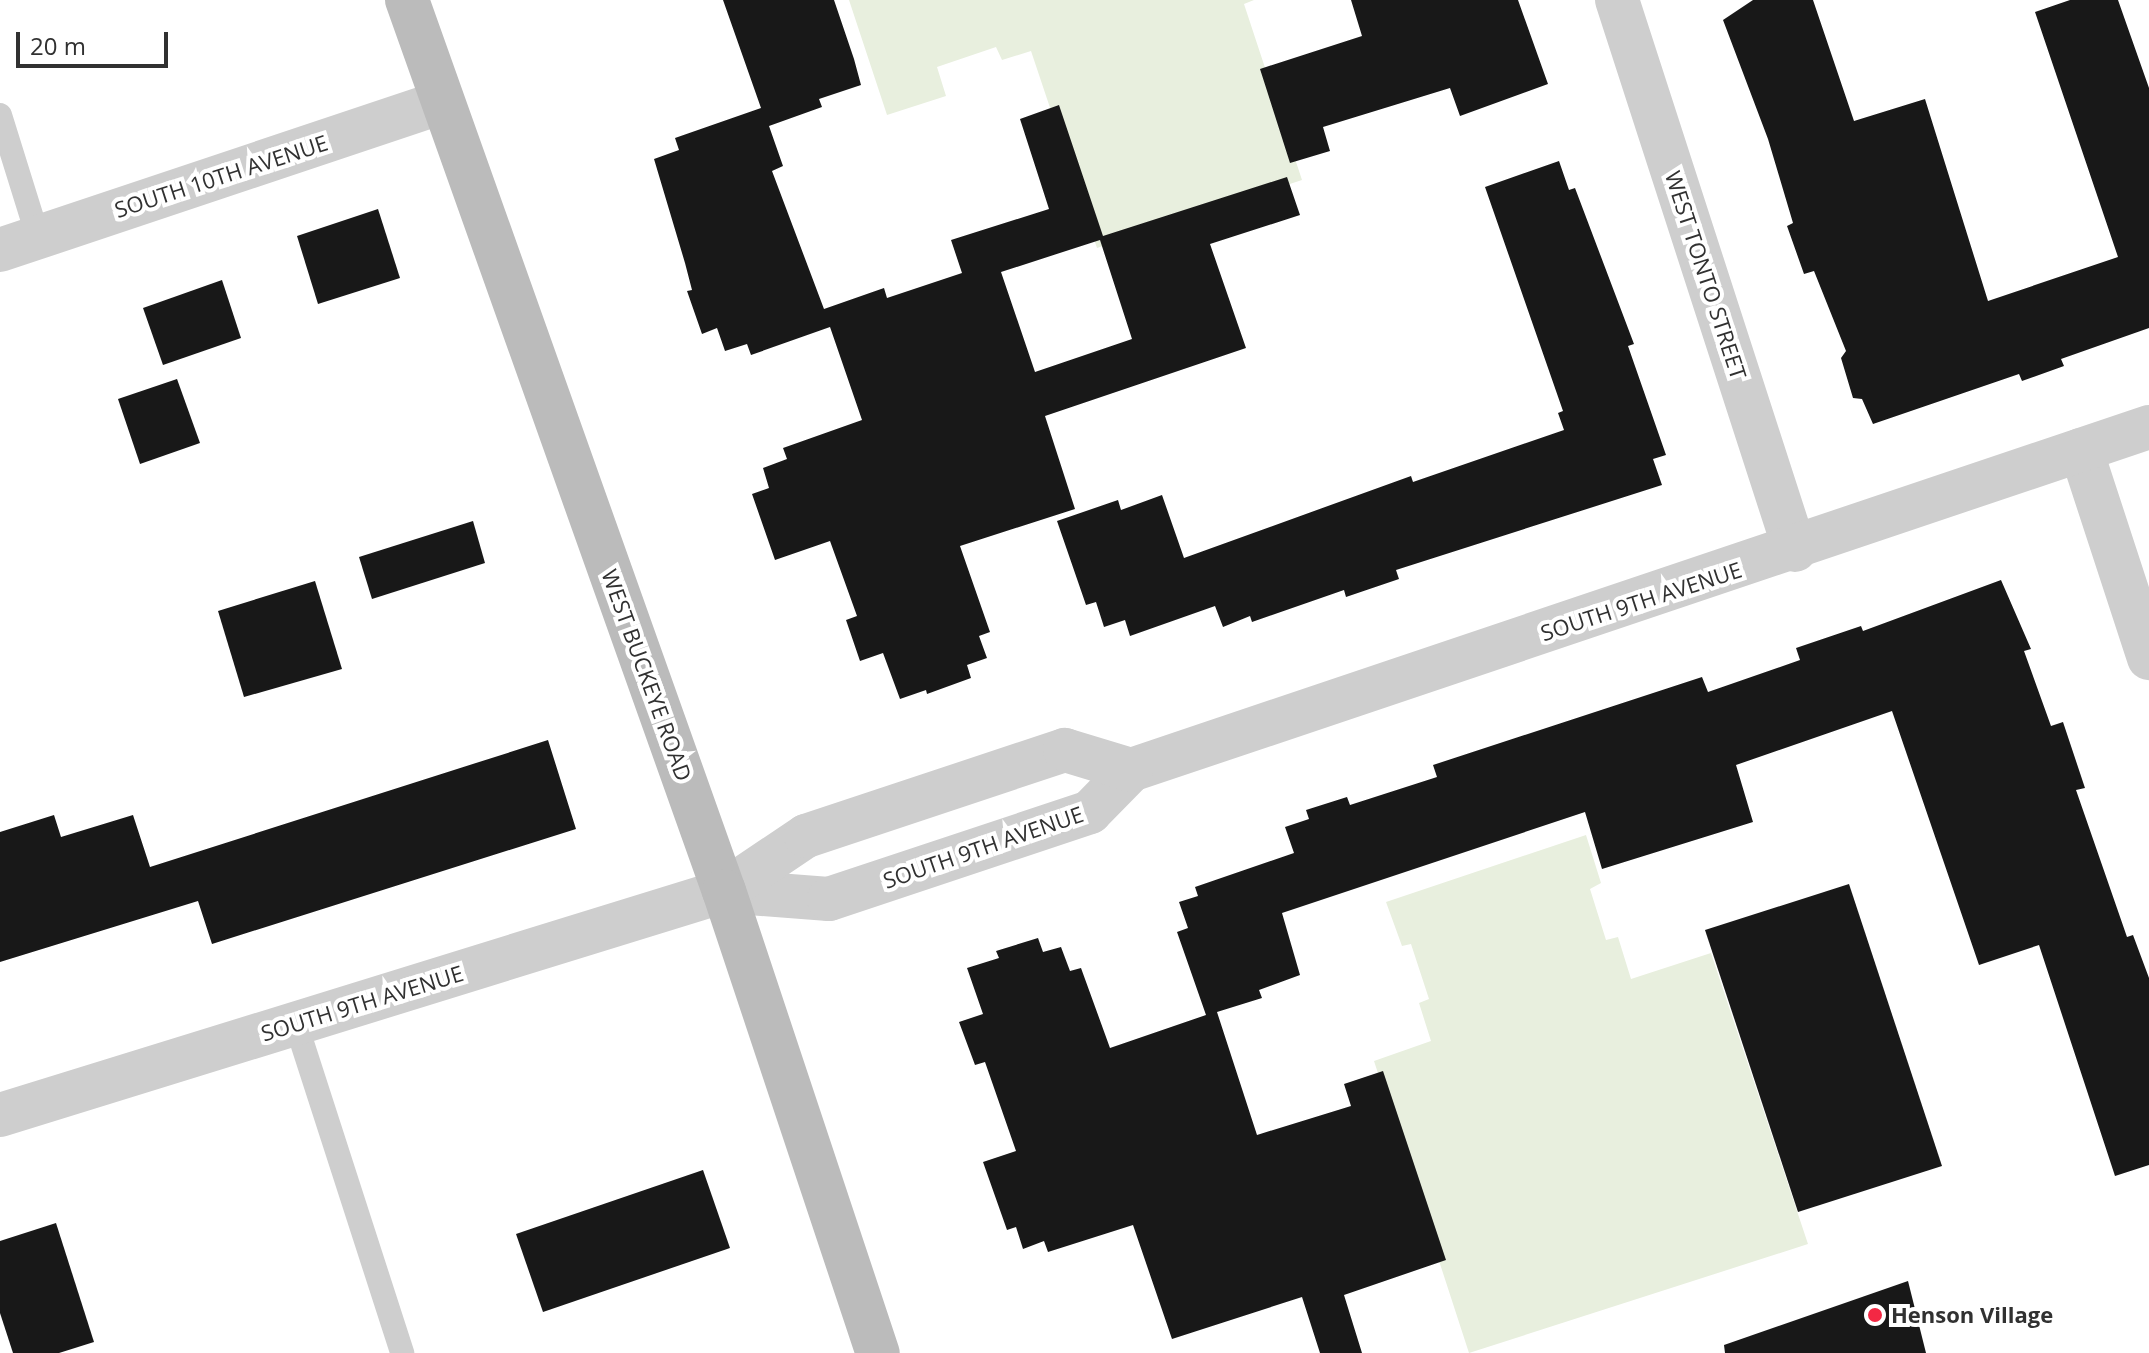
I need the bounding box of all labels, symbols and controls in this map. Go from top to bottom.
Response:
scale bar [20,16,172,66]
text: 20 m [30,29,86,62]
street label: SOUTH 10TH AVENUE [111,129,331,223]
street label: WEST TONTO STREET [1660,167,1752,383]
street label: SOUTH 9TH AVENUE [1537,556,1745,646]
street label: WEST BUCKEYE ROAD [596,566,698,784]
street label: SOUTH 9TH AVENUE [879,800,1087,894]
street label: SOUTH 9TH AVENUE [258,960,466,1046]
place label: Henson Village [1891,1302,2053,1328]
marker: Henson Village [1866,1306,1884,1324]

